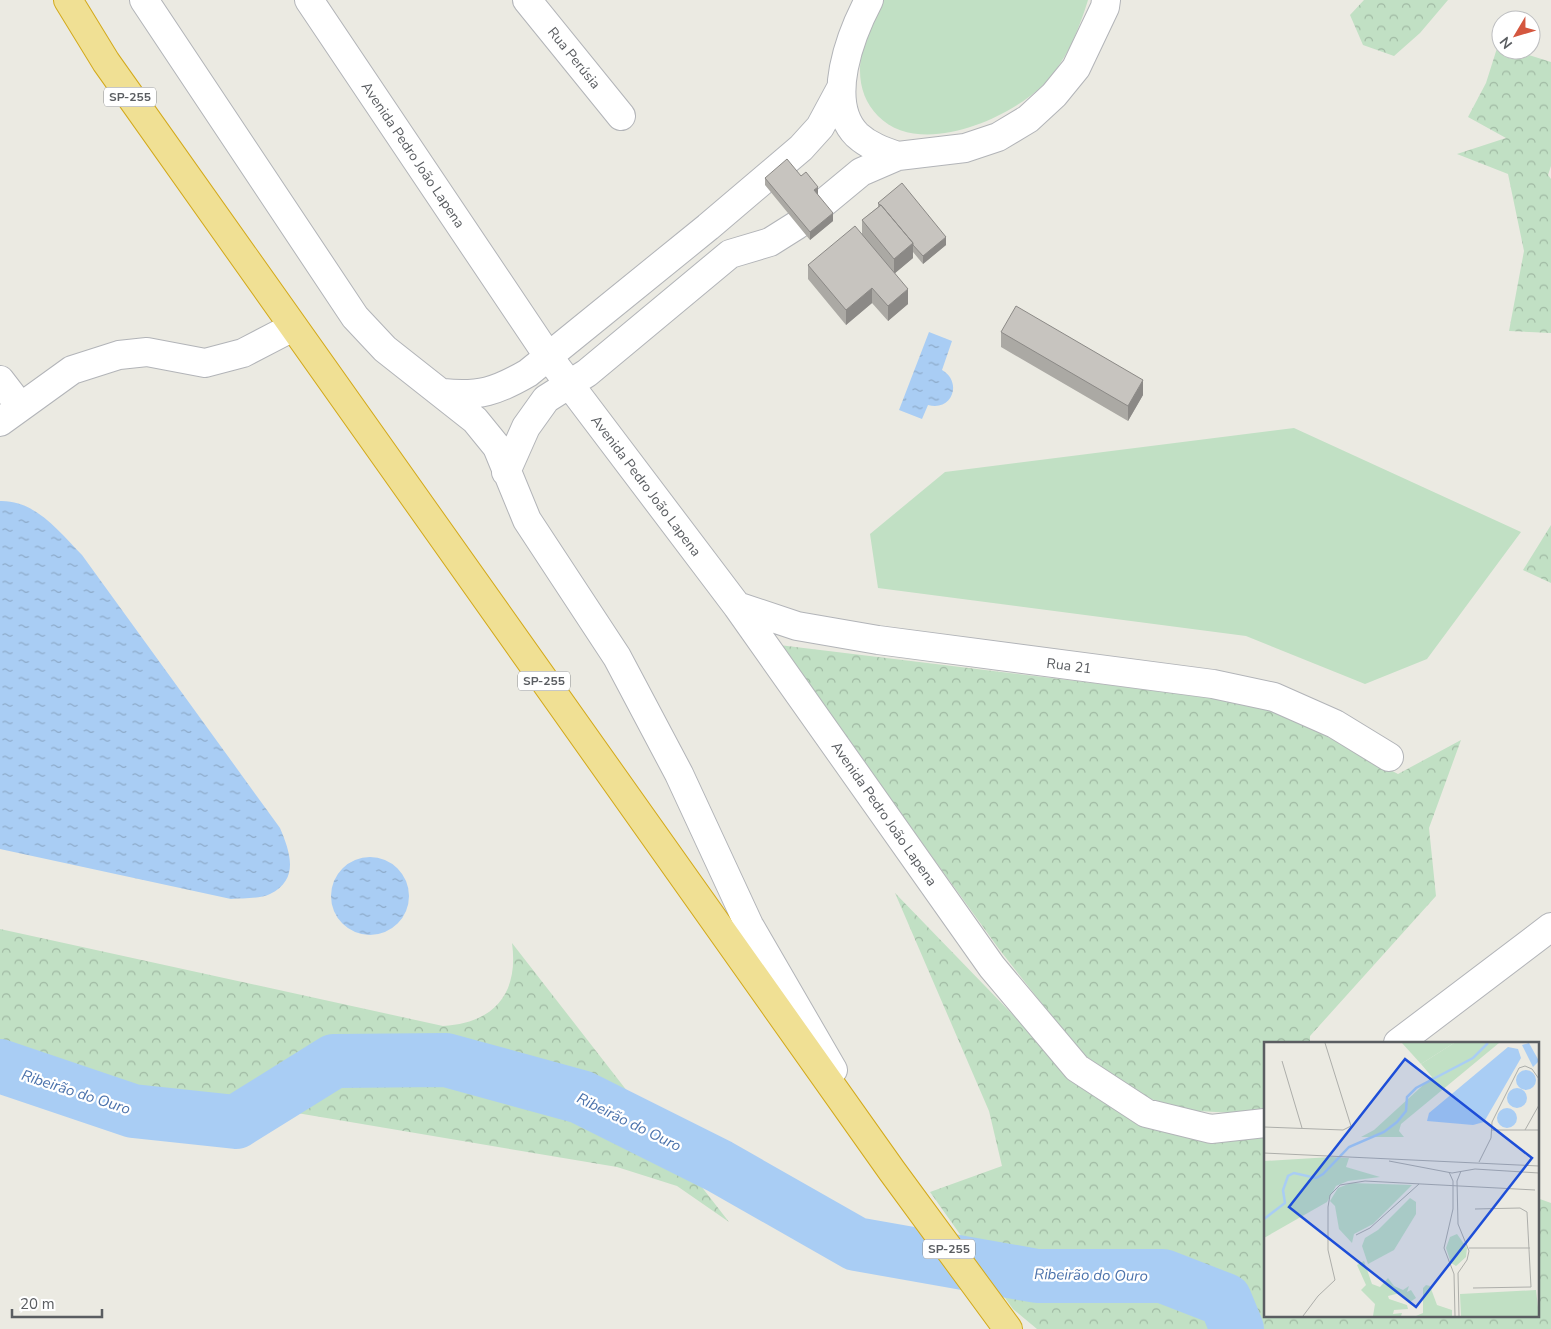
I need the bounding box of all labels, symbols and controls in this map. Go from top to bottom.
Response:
north arrow [1491,10,1541,60]
street label: Rua Perúsia [543,23,605,93]
text: N [1495,33,1517,53]
street label: Avenida Pedro João Lapena [357,78,469,232]
road number: SP-255 [104,88,156,106]
street label: Avenida Pedro João Lapena [587,411,705,561]
street label: Rua 21 [1045,654,1093,678]
road number: SP-255 [518,671,570,690]
street label: Avenida Pedro João Lapena [827,738,941,890]
inset map [1264,1042,1538,1316]
water label: Ribeirão do Ouro [19,1065,133,1119]
water label: Ribeirão do Ouro [574,1088,684,1156]
road number: SP-255 [923,1240,975,1258]
water label: Ribeirão do Ouro [1034,1264,1148,1286]
scale bar [12,1286,102,1318]
text: 20 m [20,1294,55,1314]

